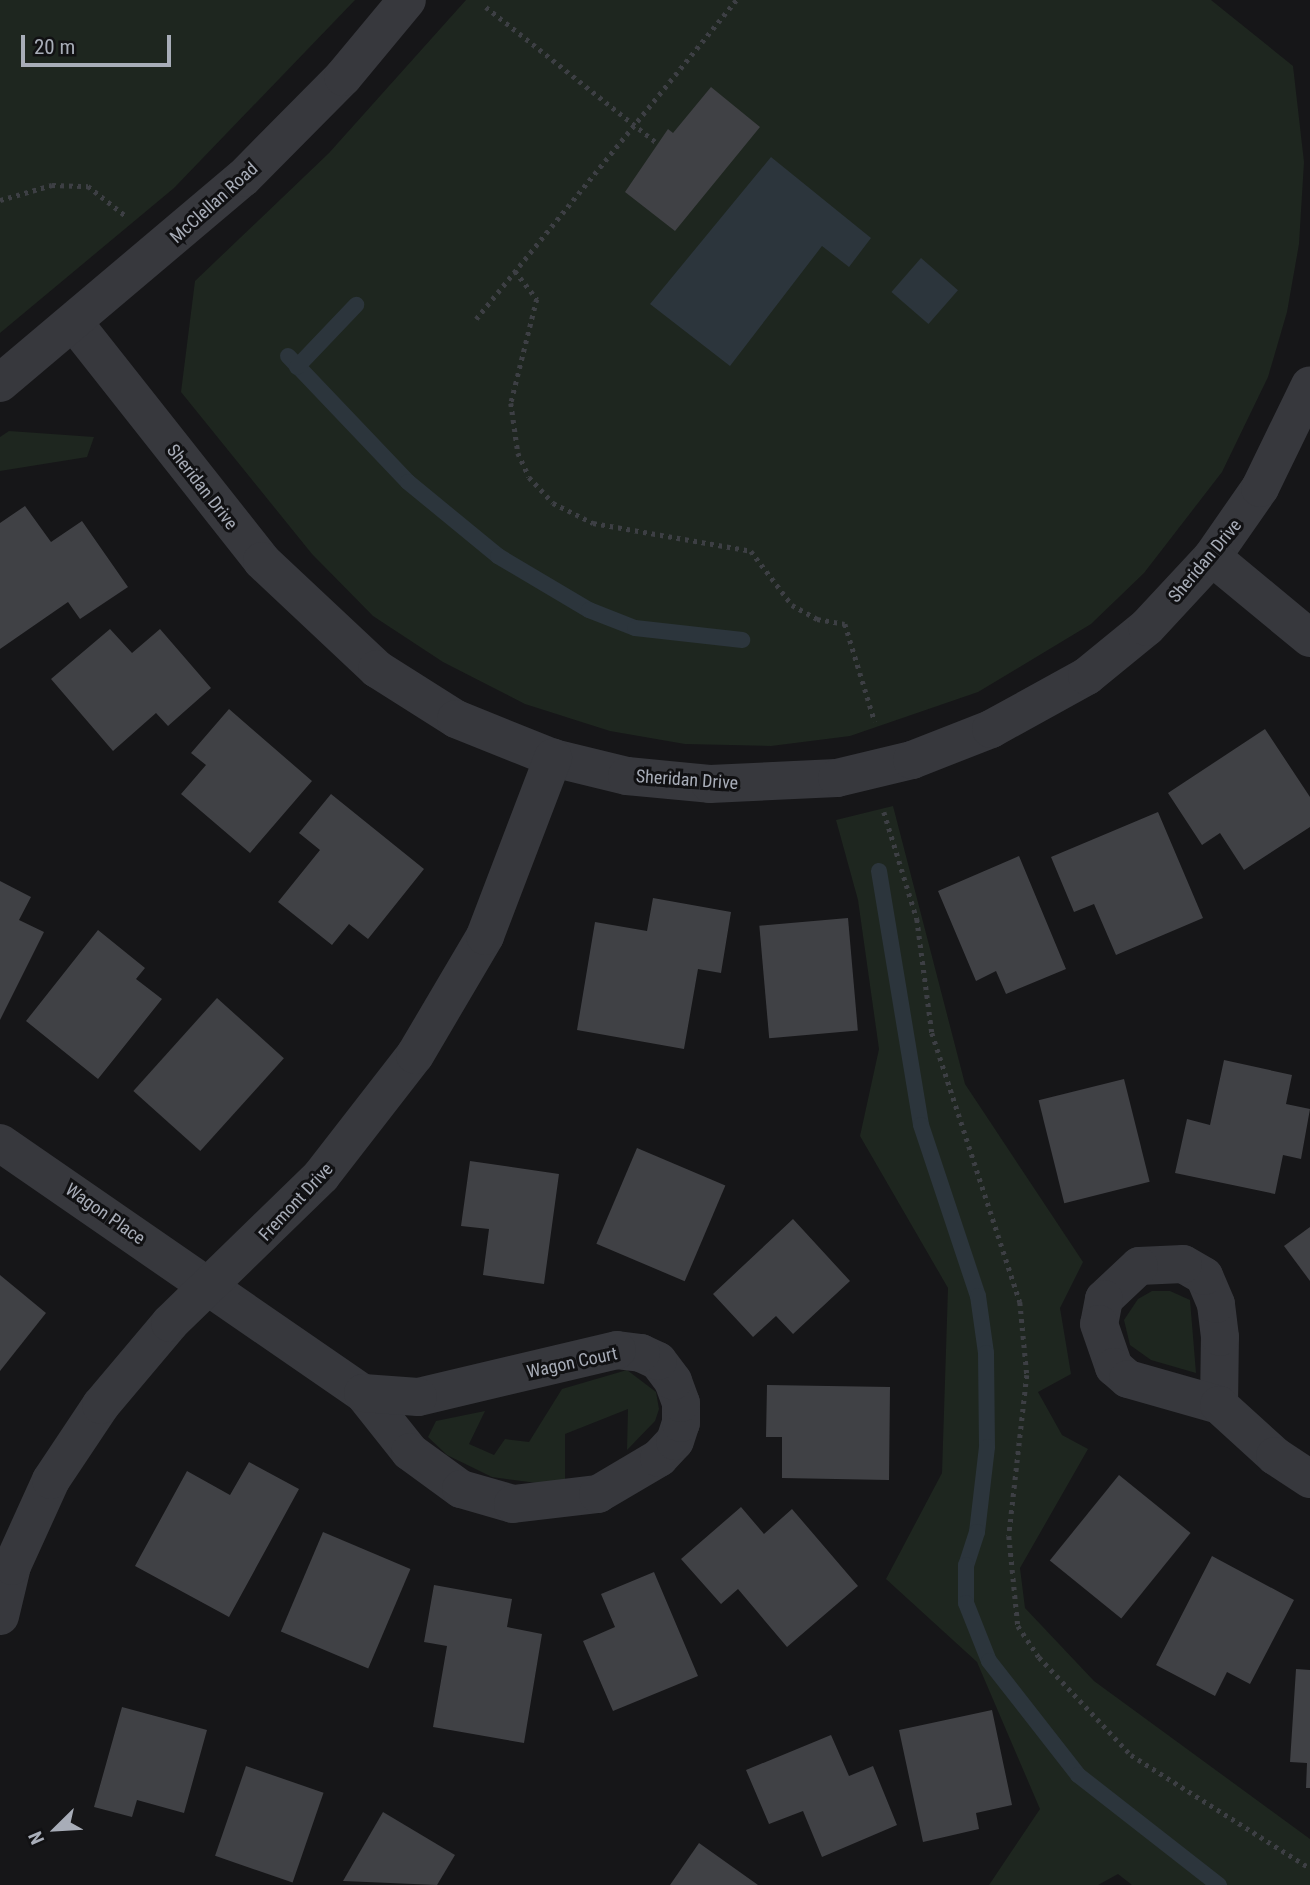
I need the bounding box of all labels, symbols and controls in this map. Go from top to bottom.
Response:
scale bar [24,21,175,65]
text: 20 m [34,35,75,59]
street label: McClellan Road [166,158,262,248]
street label: Sheridan Drive [162,440,242,534]
street label: Sheridan Drive [1164,515,1246,607]
street label: Sheridan Drive [635,766,739,794]
street label: Fremont Drive [254,1158,338,1246]
street label: Wagon Place [61,1179,149,1249]
street label: Wagon Court [525,1343,619,1383]
north arrow [21,1794,91,1864]
text: N [23,1828,49,1848]

